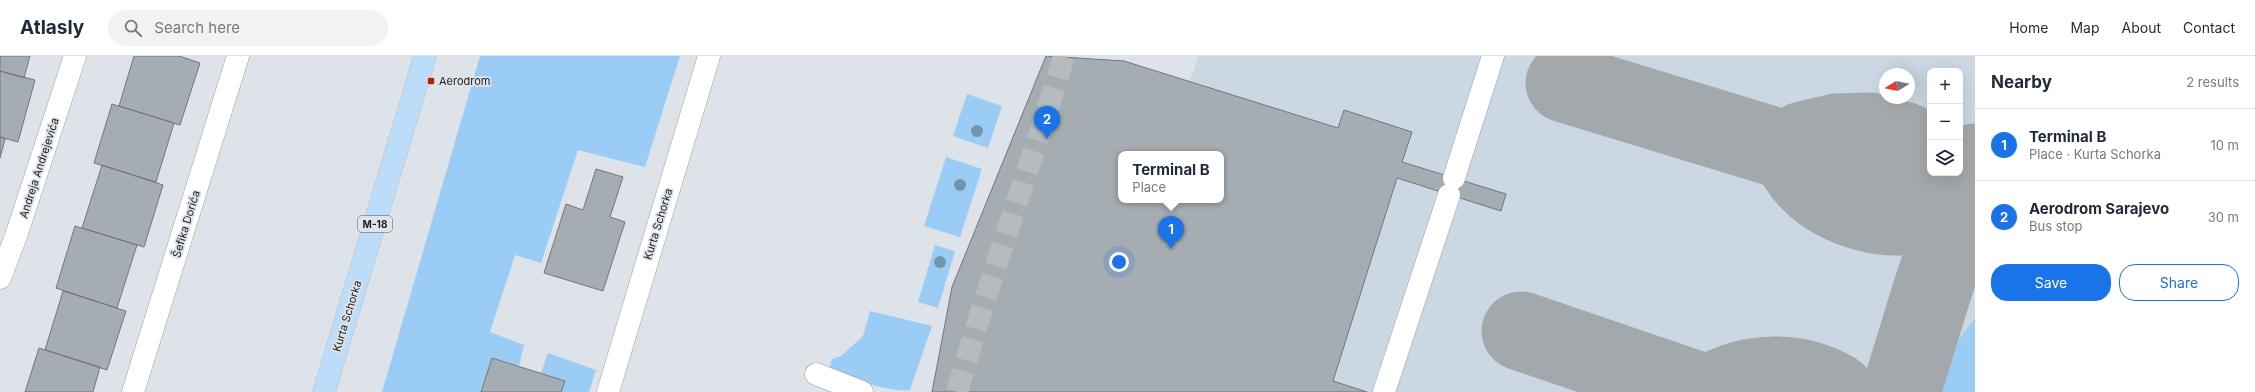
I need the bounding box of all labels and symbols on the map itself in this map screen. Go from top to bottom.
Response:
north arrow [1879,68,1915,104]
place label: Aerodrom [439,74,490,88]
marker: Aerodrom [426,76,436,86]
pin: 2 [1034,106,1060,139]
street label: Andreja Andrejevića [16,116,62,220]
street label: Kurta Schorka [641,187,675,261]
street label: Šefika Dorića [169,189,203,259]
road number: M-18 [358,216,392,232]
pin: 1 [1158,216,1184,249]
your location [1109,252,1129,272]
street label: Kurta Schorka [330,279,364,353]

